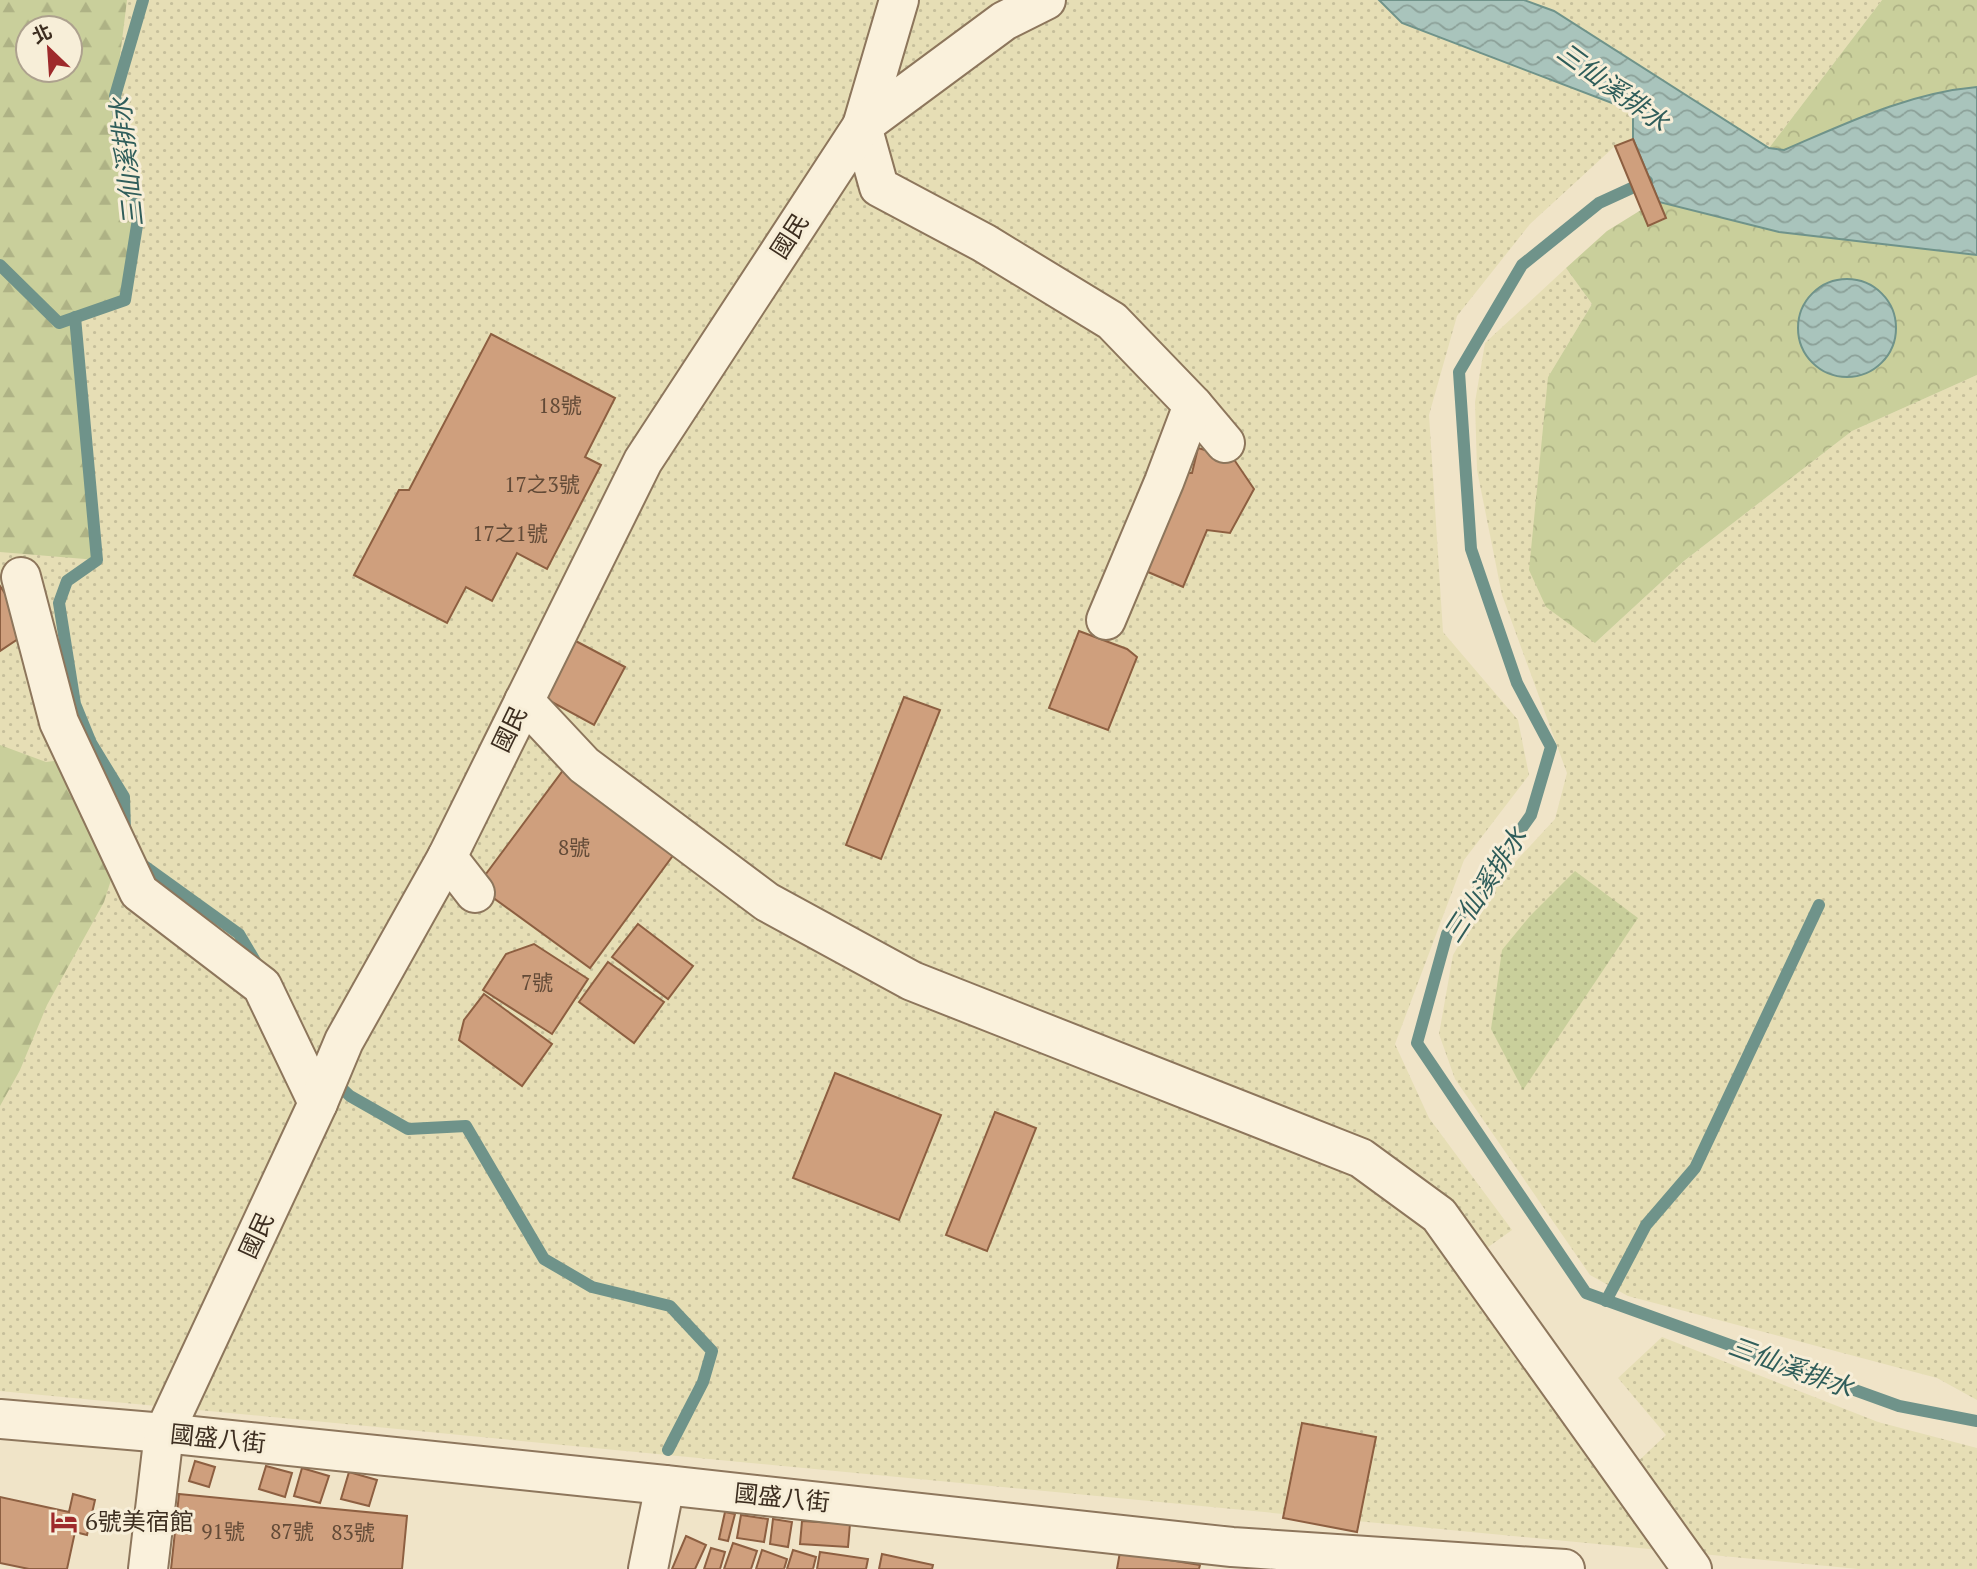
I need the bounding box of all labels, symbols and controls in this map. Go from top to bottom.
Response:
north arrow [14,14,84,84]
text: 北 [28,18,56,48]
water label: 三仙溪排水 [1551,34,1677,139]
water label: 三仙溪排水 [102,95,150,229]
street label: 國民 [763,207,816,264]
house number: 18號 [538,391,582,419]
house number: 17之3號 [504,470,580,498]
house number: 17之1號 [472,519,548,547]
street label: 國民 [484,700,534,757]
water label: 三仙溪排水 [1434,820,1534,948]
house number: 8號 [558,833,590,861]
house number: 7號 [521,968,553,996]
street label: 國民 [231,1206,281,1263]
water label: 三仙溪排水 [1724,1328,1859,1405]
street label: 國盛八街 [169,1417,268,1459]
street label: 國盛八街 [733,1476,832,1518]
place label: 6號美宿館 [85,1505,194,1537]
hotel icon: 6號美宿館 [49,1507,79,1537]
house number: 91號 [201,1517,245,1545]
house number: 87號 [270,1517,314,1545]
house number: 83號 [331,1518,375,1546]

